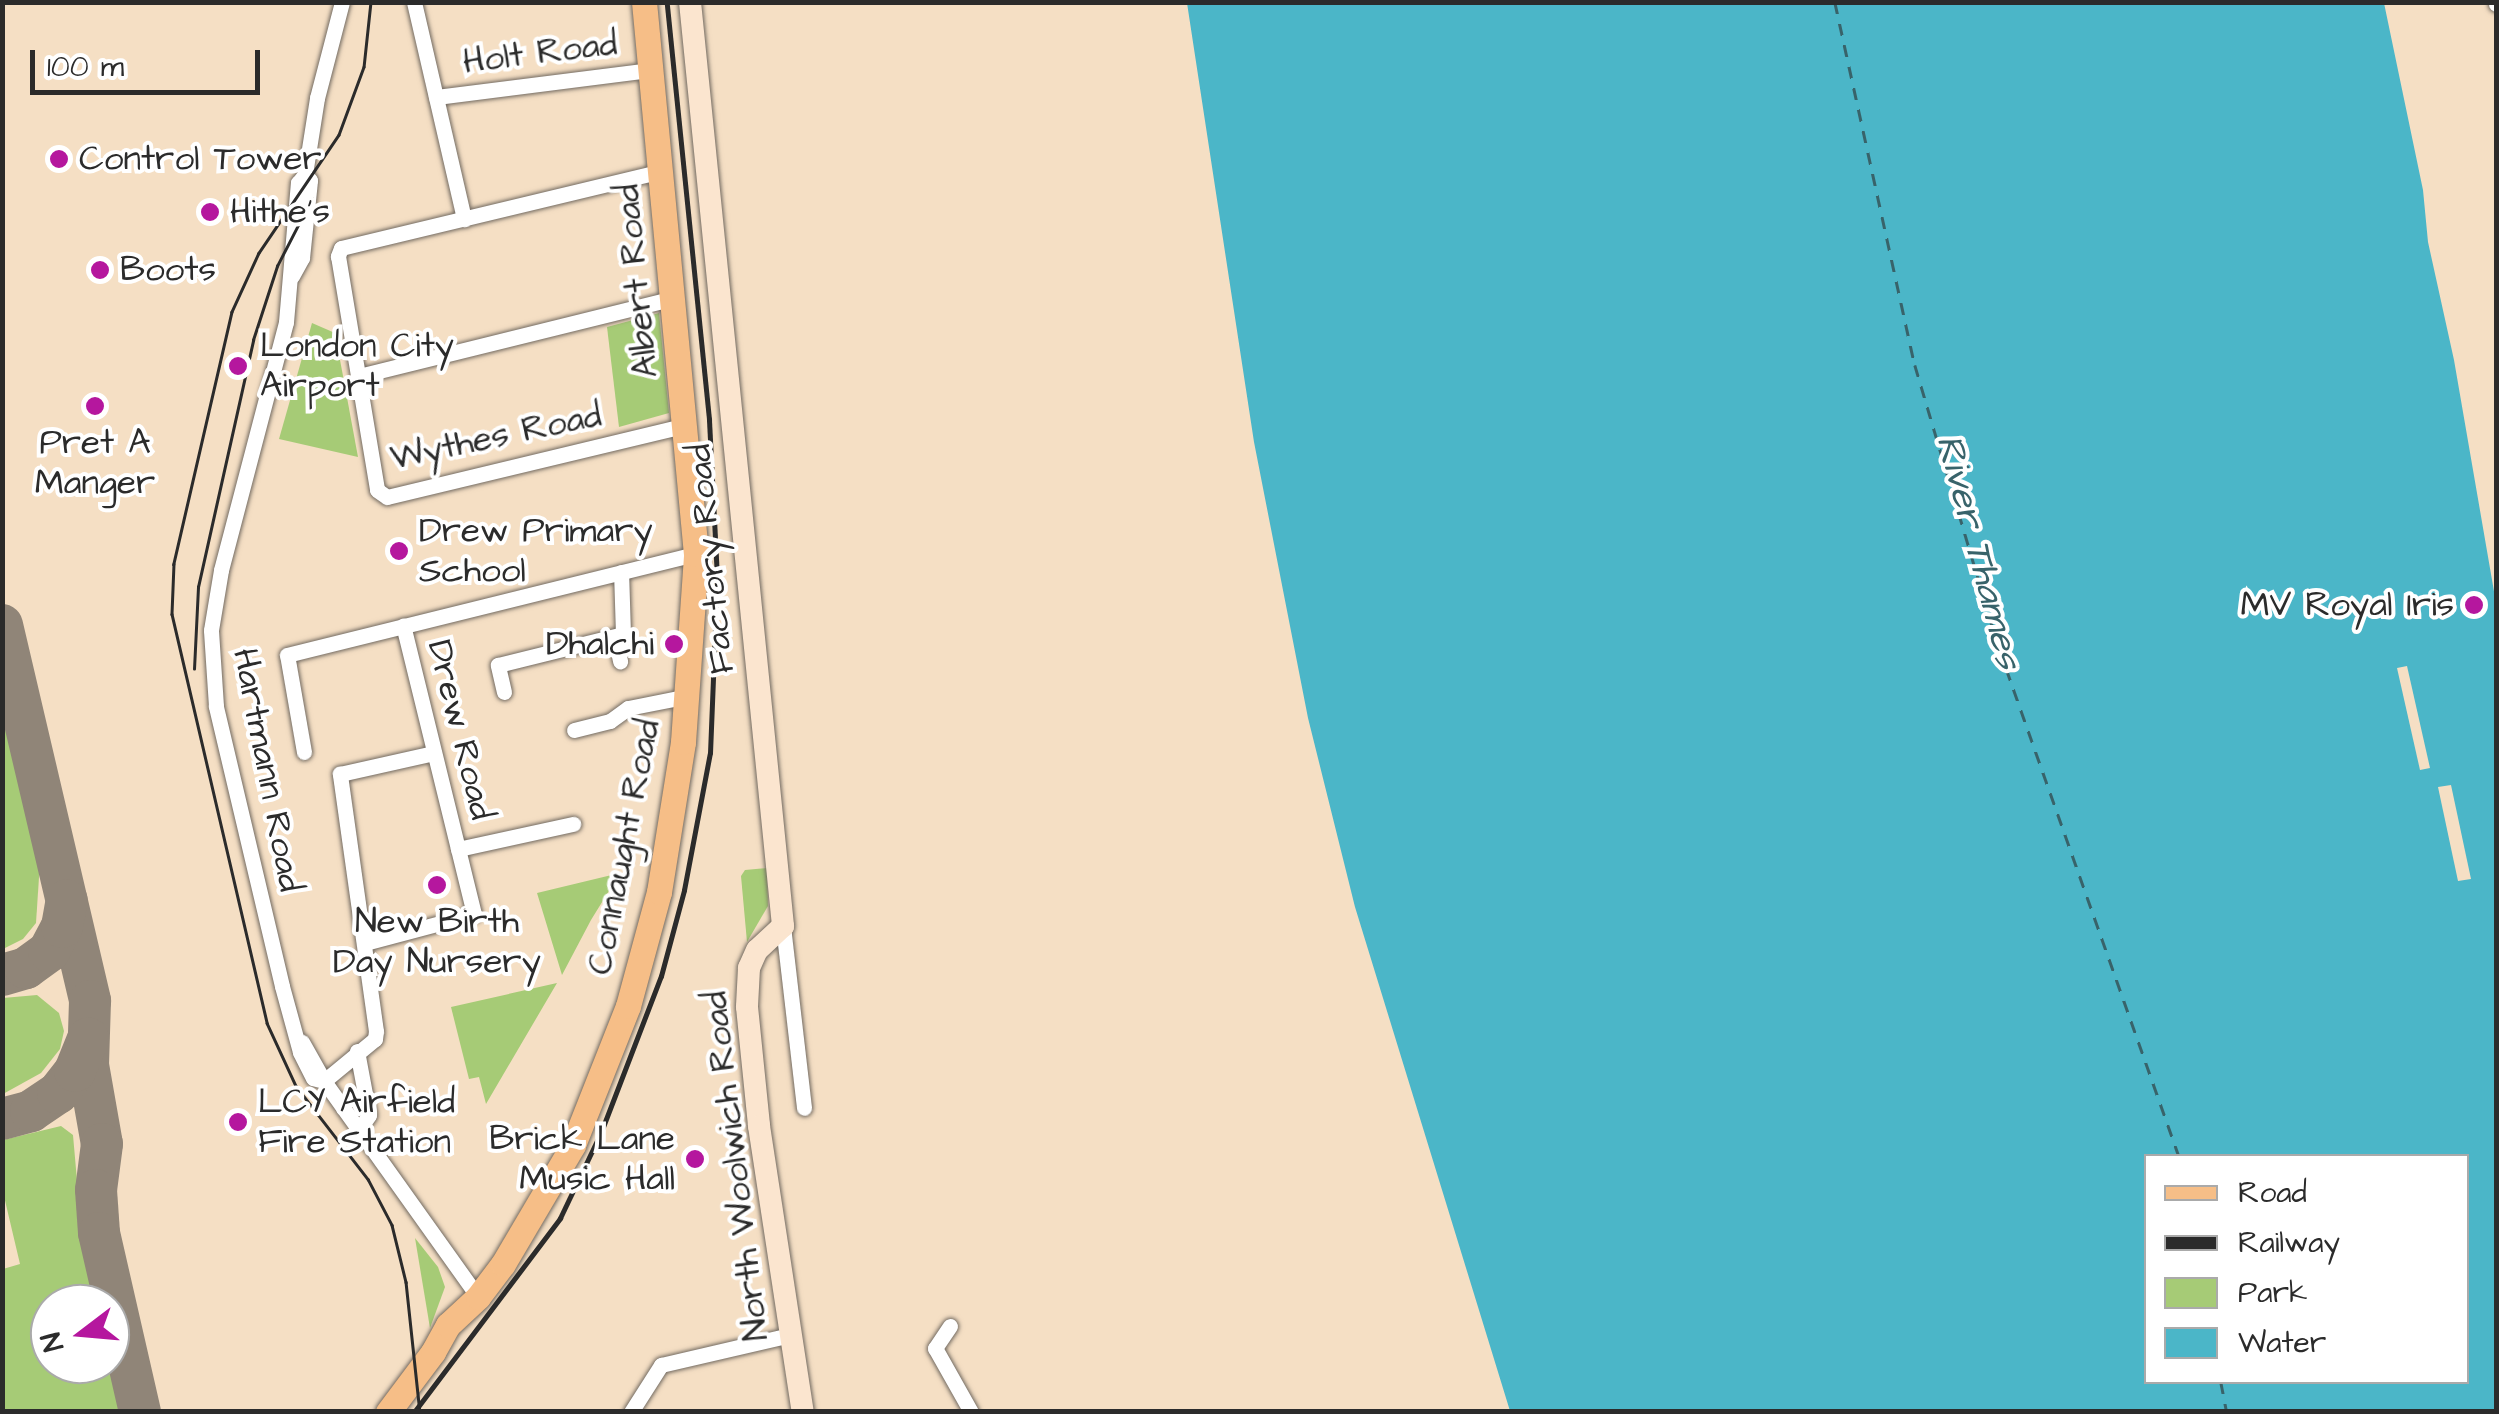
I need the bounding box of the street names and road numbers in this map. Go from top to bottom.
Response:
street label: Holt Road [461,23,619,83]
street label: Albert Road [606,182,668,380]
street label: Wythes Road [387,394,605,480]
street label: Factory Road [678,442,744,676]
street label: Drew Road [417,636,503,824]
street label: Hartmann Road [223,645,311,895]
street label: Connaught Road [579,716,669,978]
street label: North Woolwich Road [694,989,778,1343]

